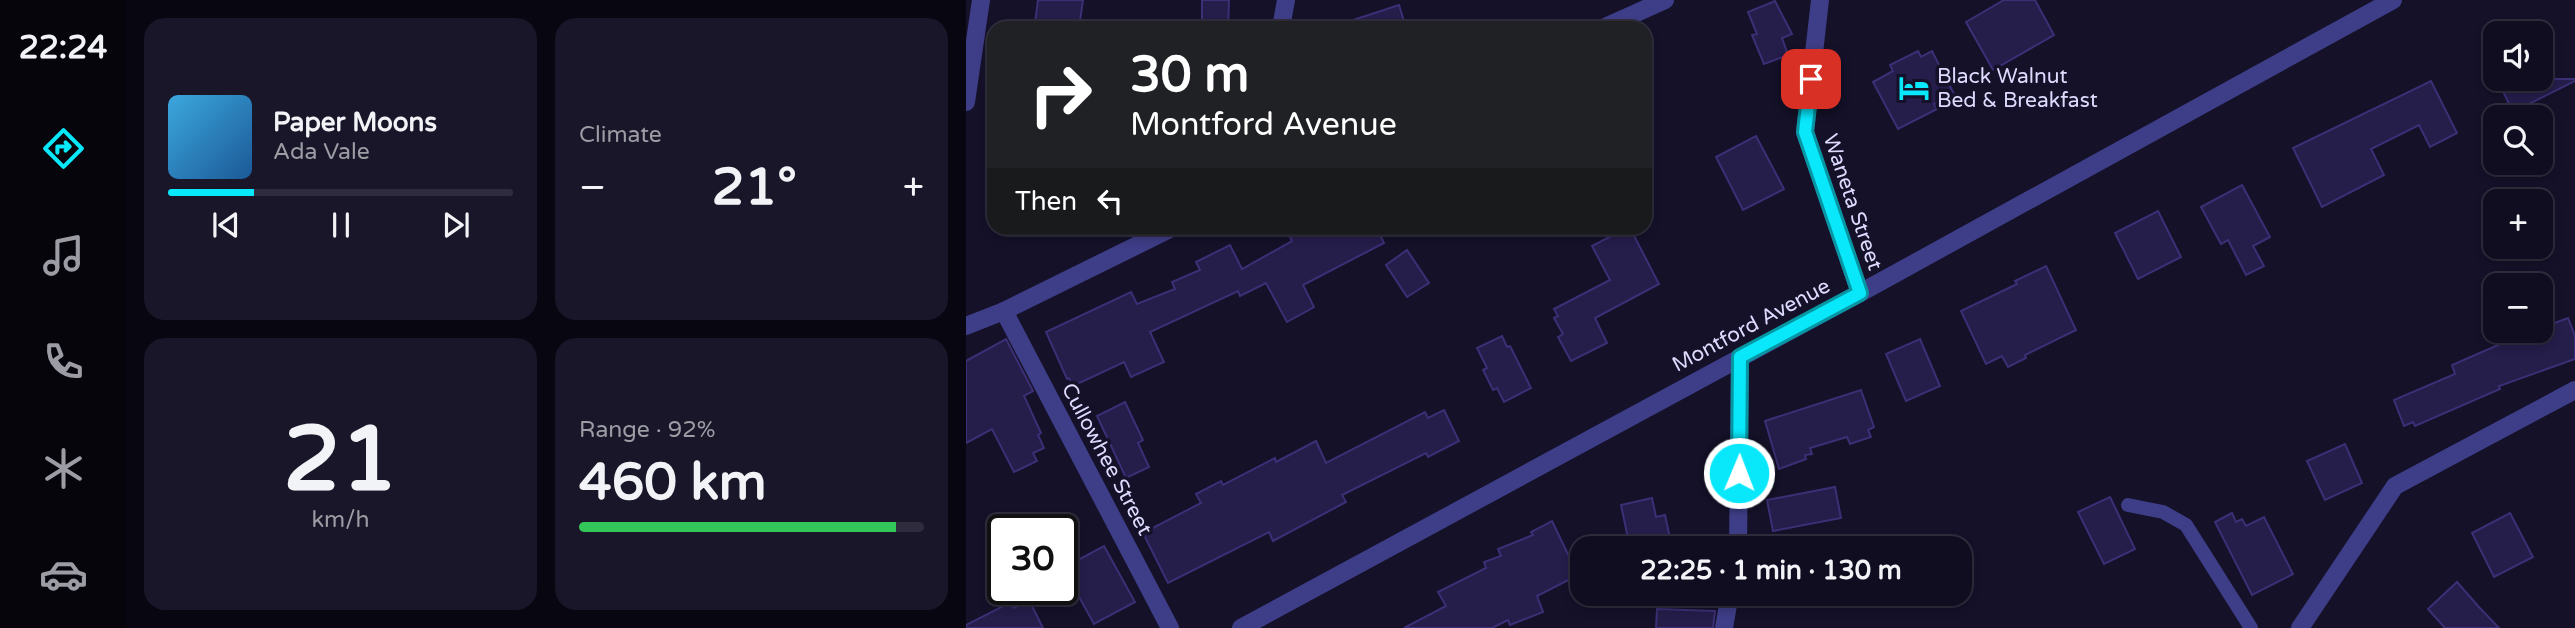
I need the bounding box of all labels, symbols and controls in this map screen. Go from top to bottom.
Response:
map controls [2483,21,2553,343]
button: sound [2483,21,2553,91]
text: 22:24 [19,29,107,67]
text: 30 m [1130,46,1249,105]
icon: right [1015,49,1106,140]
pin [1781,49,1841,109]
icon: arrive [1792,60,1830,98]
place label: Black Walnut Bed & Breakfast [1937,64,2098,113]
hotel icon: Black Walnut Bed & Breakfast [1897,71,1931,105]
button: search [2483,105,2553,175]
text: Montford Avenue [1130,106,1397,144]
text: Paper Moons [273,107,437,138]
text: Climate [579,121,662,149]
icon: directions [39,124,88,173]
street label: Waneta Street [1818,131,1887,273]
text: Ada Vale [273,138,370,166]
text: 21° [712,156,797,219]
text: − [579,165,606,211]
text: + [903,165,924,211]
icon: left [1091,182,1129,220]
text: Then [1015,186,1077,217]
button: + [2483,189,2553,259]
icon: previous [207,206,245,244]
icon: pause [322,206,360,244]
icon: next [437,206,475,244]
icon: music [39,231,88,280]
street label: Montford Avenue [1668,273,1834,378]
button: − [2483,273,2553,343]
icon: phone [39,337,88,386]
street label: Cullowhee Street [1056,379,1157,540]
text: 21 [283,405,398,515]
text: Range · 92% [579,416,715,444]
position arrow [1702,436,1776,510]
icon: climate [39,444,88,493]
text: 460 km [579,451,767,514]
text: km/h [312,506,369,534]
speed limit sign: 30 [987,514,1078,605]
icon: car [39,550,88,599]
text: 22:25 · 1 min · 130 m [1640,555,1902,586]

